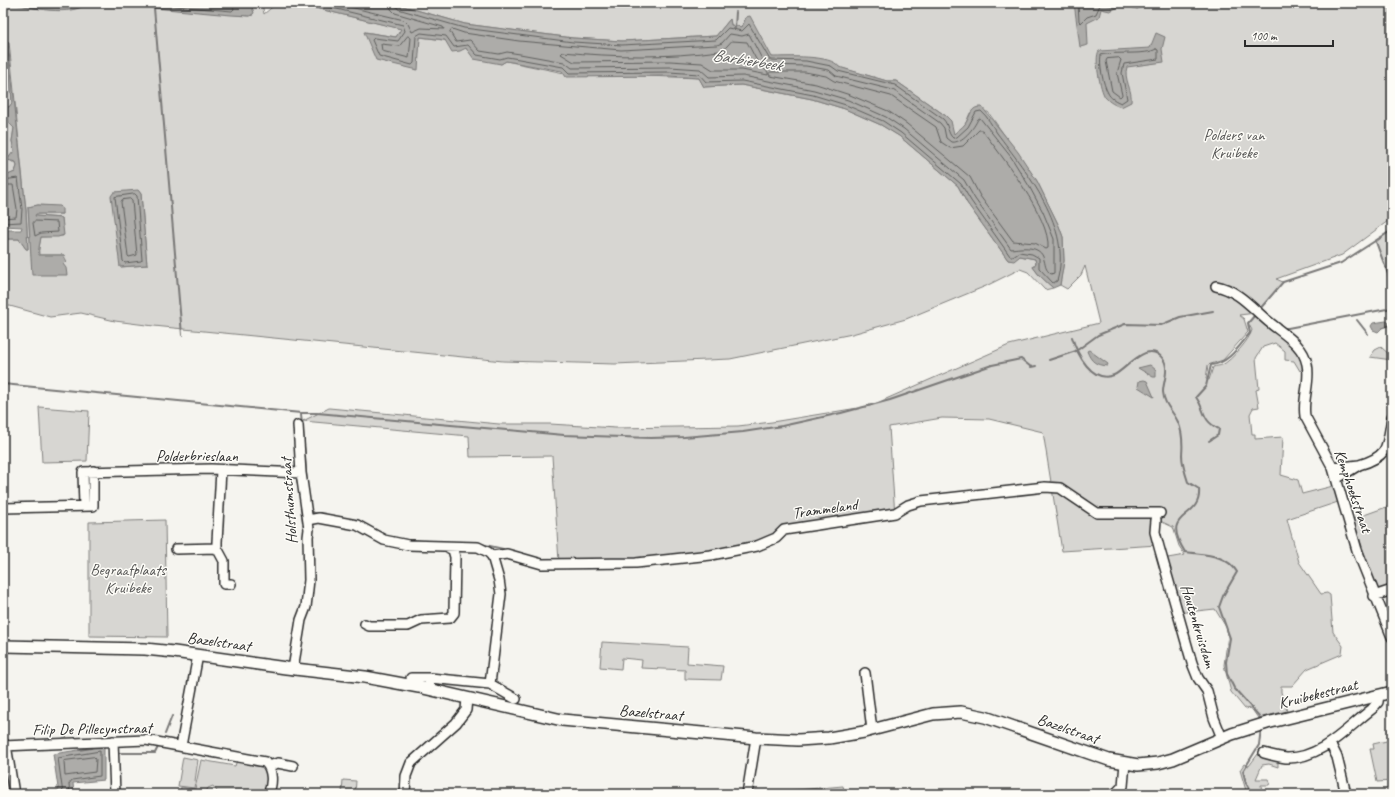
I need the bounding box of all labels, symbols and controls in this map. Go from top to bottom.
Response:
scale bar [1245,22,1333,48]
text: 100 m [1251,28,1278,44]
water label: Barbierbeek [711,44,786,76]
park label: Polders van Kruibeke [1204,125,1265,163]
street label: Polderbrieslaan [156,446,239,466]
street label: Kemphoekstraat [1329,447,1377,537]
street label: Holsthumstraat [276,454,302,545]
street label: Trammeland [791,494,861,523]
park label: Begraafplaats Kruibeke [90,560,167,598]
street label: Houtenkruisdam [1176,582,1221,672]
street label: Bazelstraat [186,628,255,657]
street label: Kruibekestraat [1276,674,1361,713]
street label: Bazelstraat [618,700,686,726]
street label: Bazelstraat [1035,709,1104,750]
street label: Filip De Pillecynstraat [32,718,155,740]

